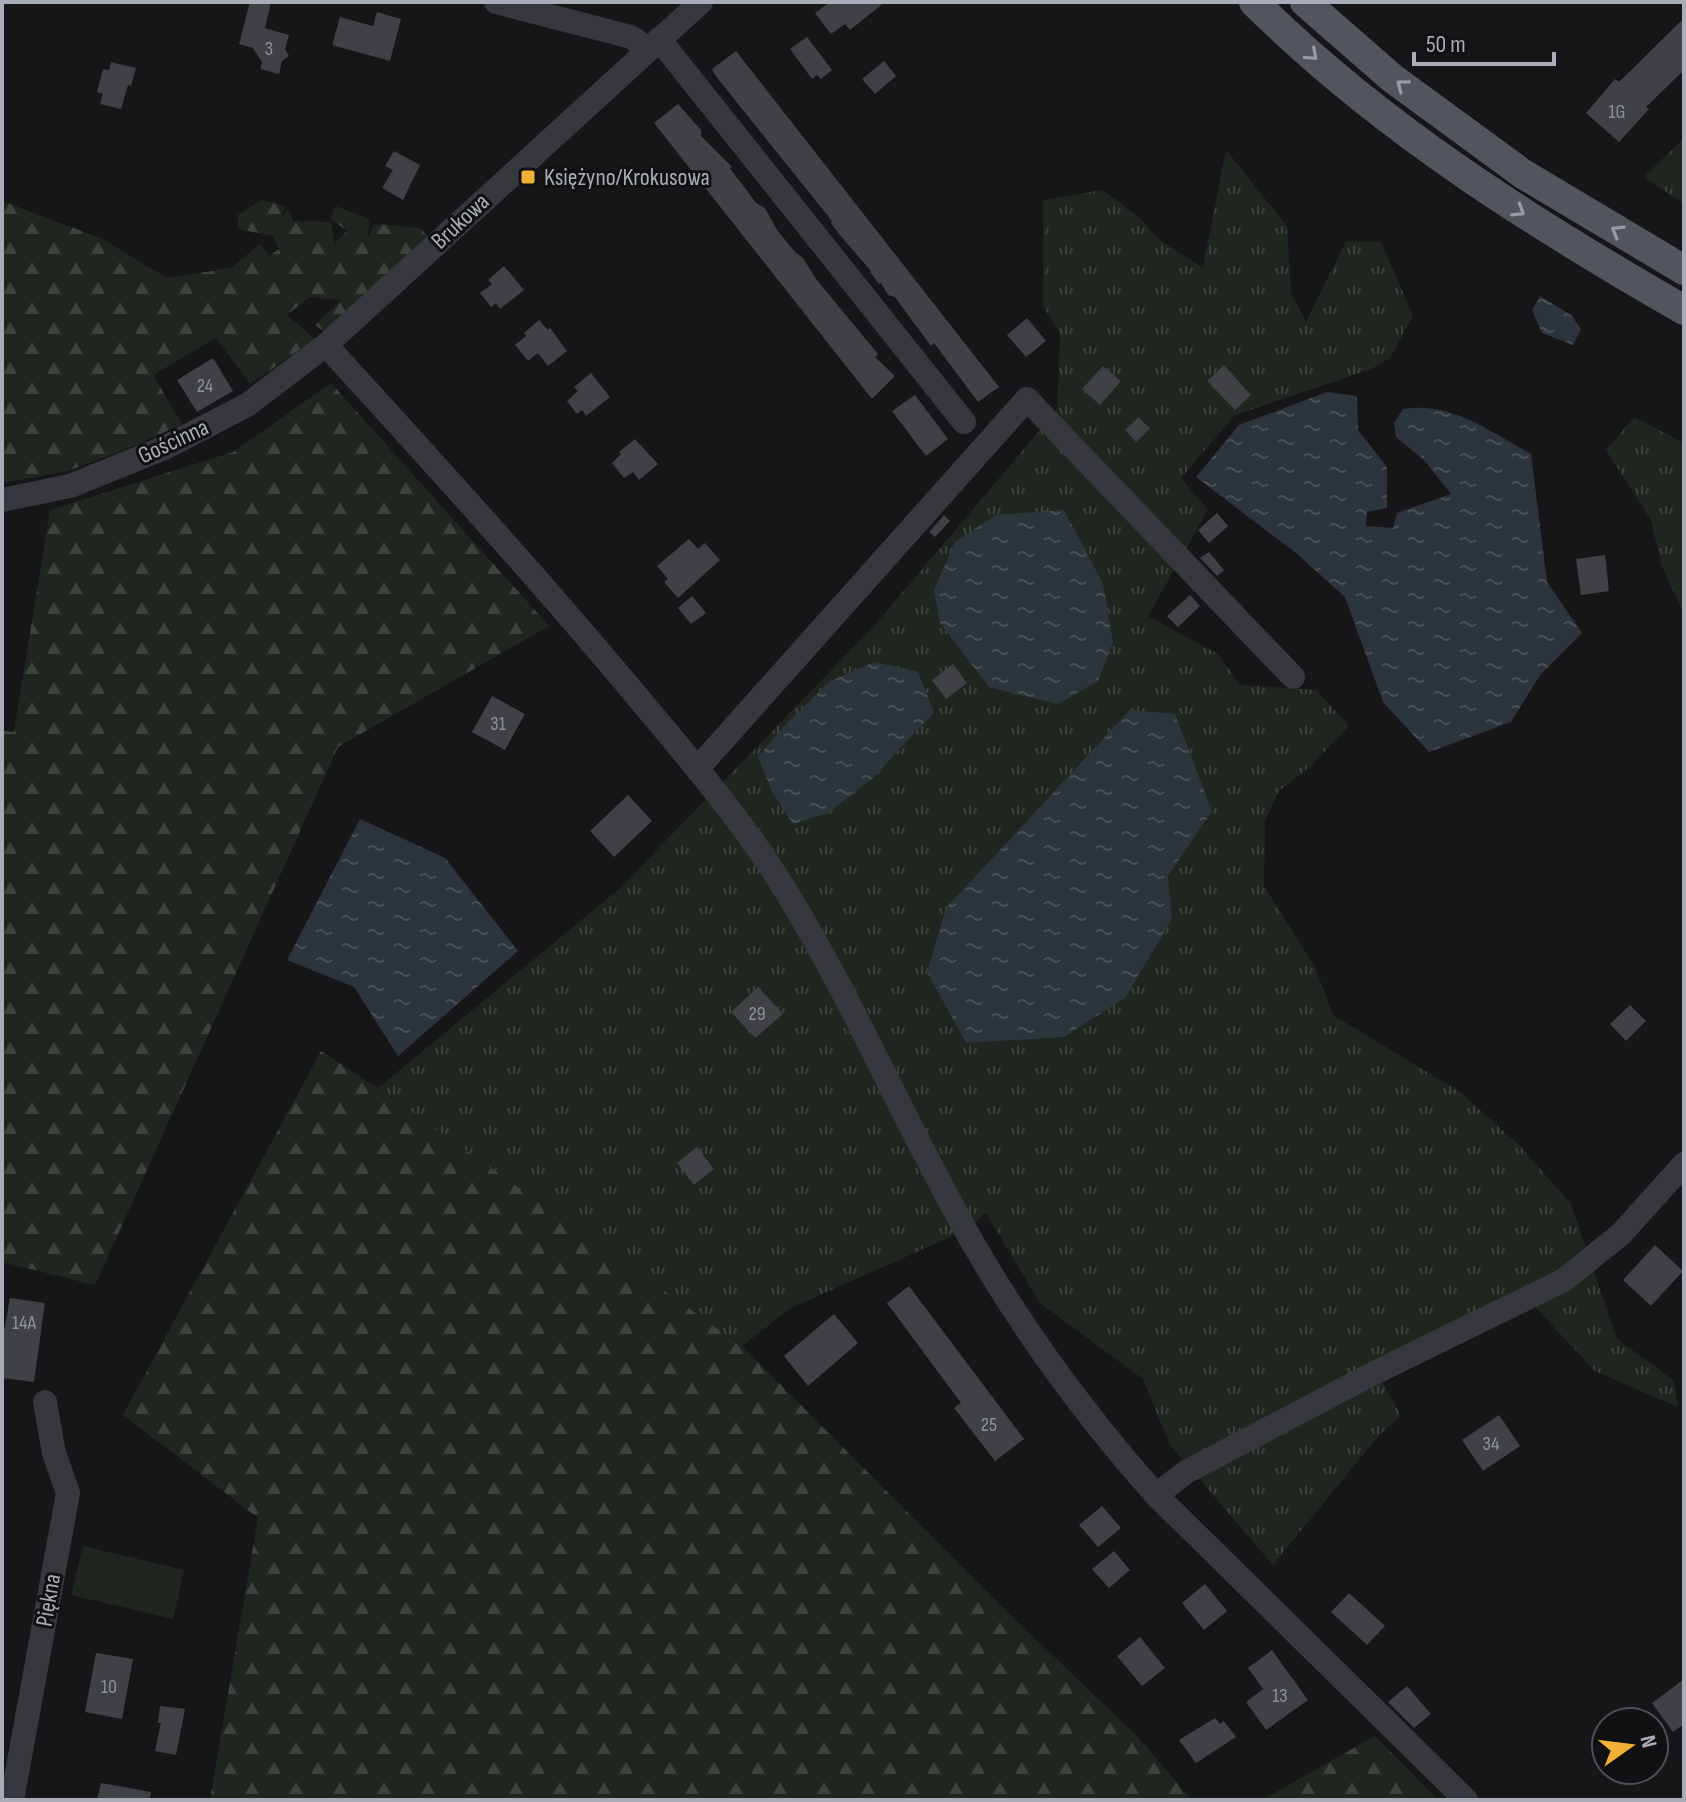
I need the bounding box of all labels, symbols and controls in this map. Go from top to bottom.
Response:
scale bar [1414,16,1554,66]
text: 50 m [1426,30,1466,59]
house number: 3 [265,37,273,61]
one-way arrow [1302,45,1317,59]
one-way arrow [1396,80,1411,95]
house number: 1G [1608,100,1626,124]
place label: Księżyno/Krokusowa [544,163,710,192]
marker: Księżyno/Krokusowa [519,168,537,186]
street label: Brukowa [425,187,495,255]
one-way arrow [1510,201,1525,217]
one-way arrow [1611,225,1626,241]
house number: 24 [197,374,213,398]
street label: Gościnna [133,413,213,470]
house number: 31 [490,712,506,736]
house number: 29 [748,1002,766,1026]
house number: 14A [12,1311,36,1335]
house number: 25 [981,1413,997,1437]
house number: 34 [1483,1432,1499,1456]
street label: Piękna [30,1572,67,1629]
house number: 10 [101,1675,117,1699]
house number: 13 [1272,1684,1288,1708]
north arrow [1590,1706,1670,1786]
text: N [1633,1733,1662,1750]

